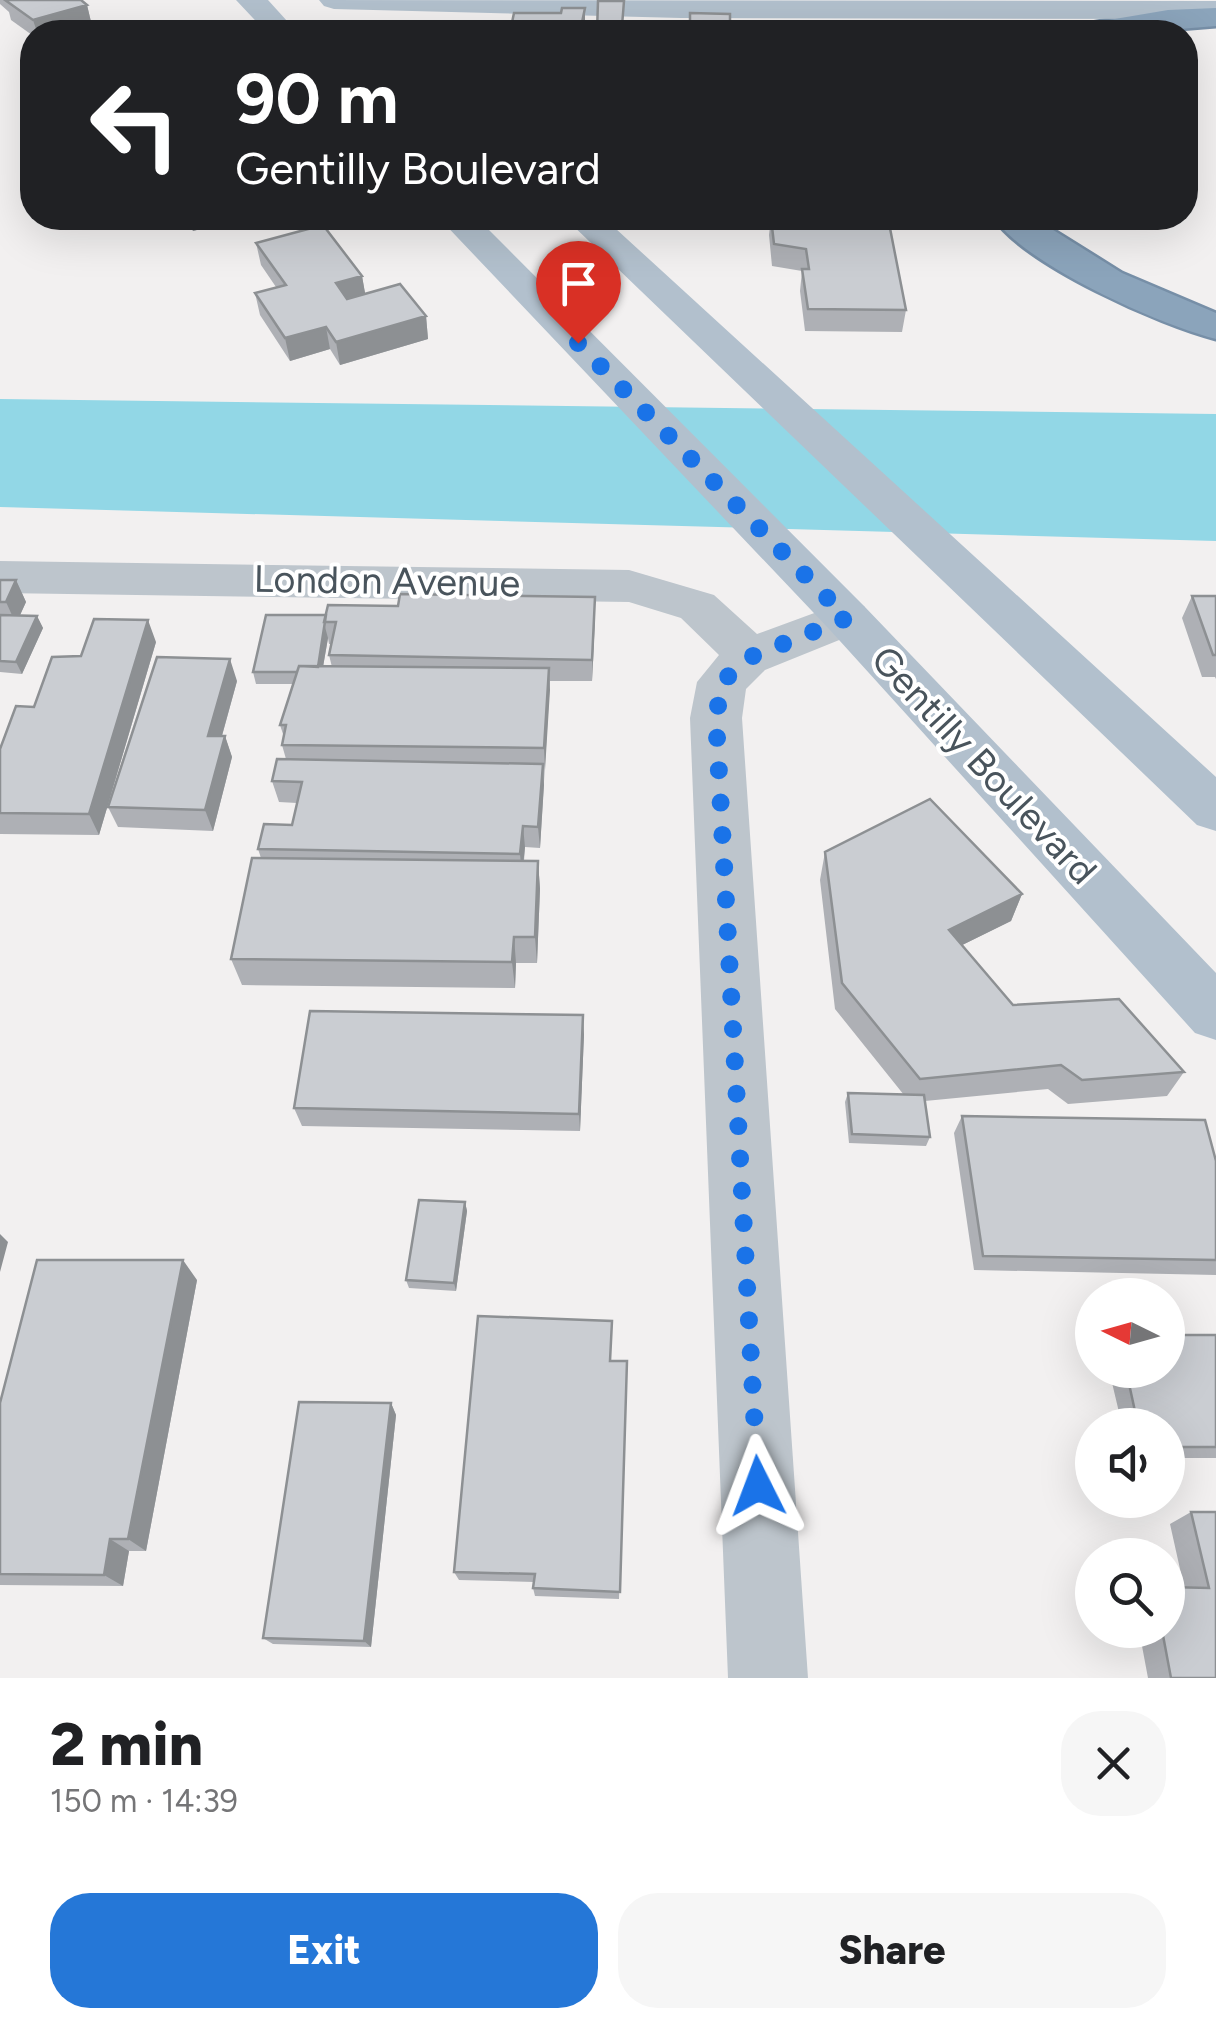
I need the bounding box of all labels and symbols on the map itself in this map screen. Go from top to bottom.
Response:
pin [536,241,621,344]
street label: London Avenue [253,556,521,606]
street label: Gentilly Boulevard [862,636,1106,894]
north arrow [1075,1278,1185,1388]
position arrow [706,1434,810,1538]

